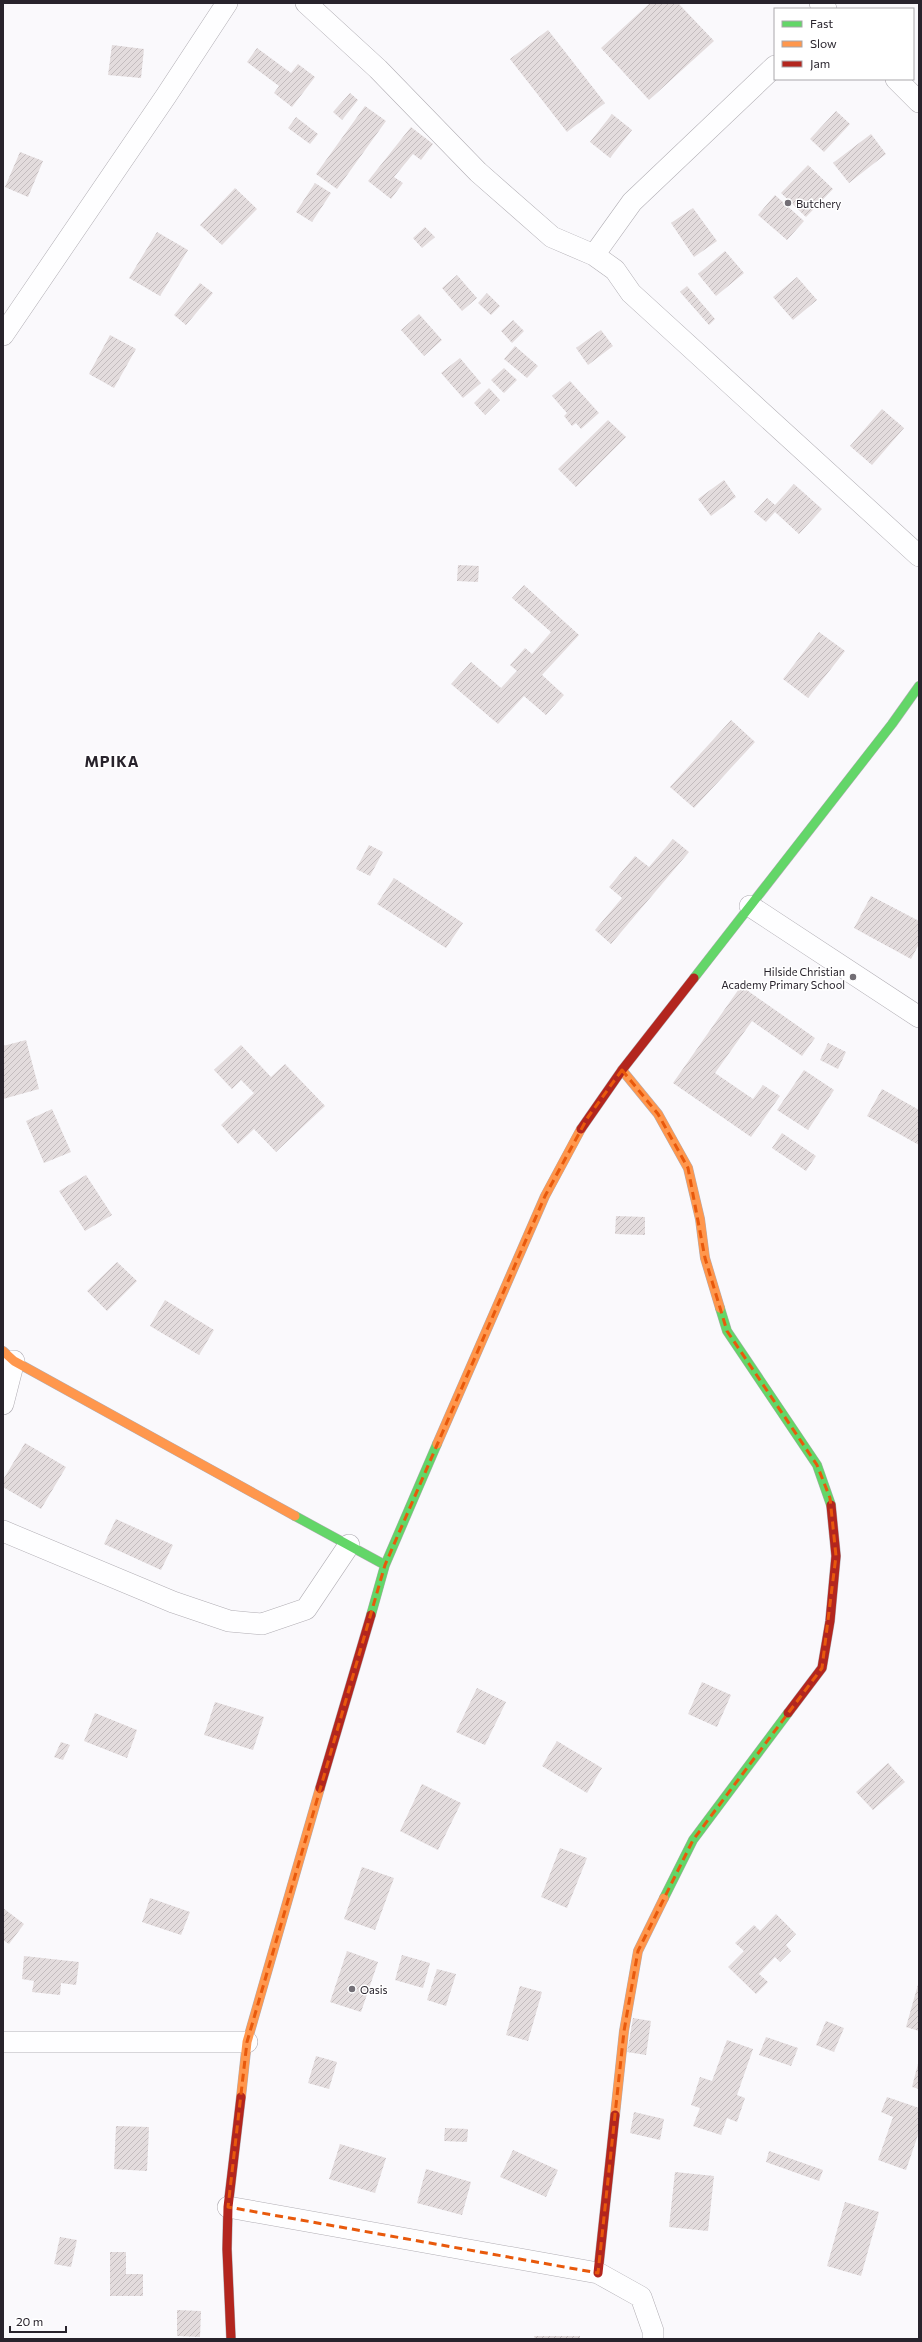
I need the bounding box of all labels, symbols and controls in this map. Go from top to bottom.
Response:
legend [774,8,914,80]
text: Fast [810,16,833,30]
text: Slow [810,36,837,50]
text: Jam [810,56,830,71]
place label: Butchery [796,197,842,210]
marker: Butchery [783,198,793,208]
district label: MPIKA [84,752,140,770]
place label: Hilside Christian Academy Primary School [721,965,845,991]
marker: Hilside Christian Academy Primary School [848,972,858,982]
place label: Oasis [360,1983,388,1996]
marker: Oasis [347,1984,357,1994]
scale bar [10,2308,66,2334]
text: 20 m [16,2314,43,2328]

